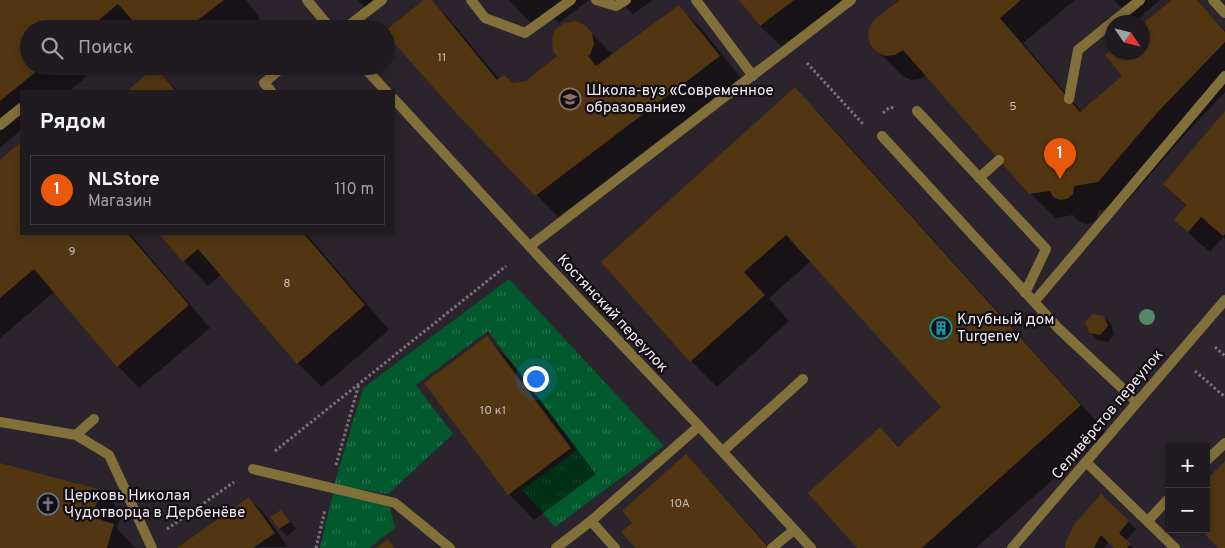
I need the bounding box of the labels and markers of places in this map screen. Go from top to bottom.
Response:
place label: Школа-вуз «Современное образование» [586,82,774,118]
school or university icon: Школа-вуз «Современное образование» [558,87,582,111]
pin: 1 [1044,138,1076,179]
place label: Клубный дом Turgenev [957,311,1054,347]
building icon: Клубный дом Turgenev [929,316,953,340]
place label: Церковь Николая Чудотворца в Дербенёве [64,487,245,523]
church icon: Церковь Николая Чудотворца в Дербенёве [36,492,60,516]

